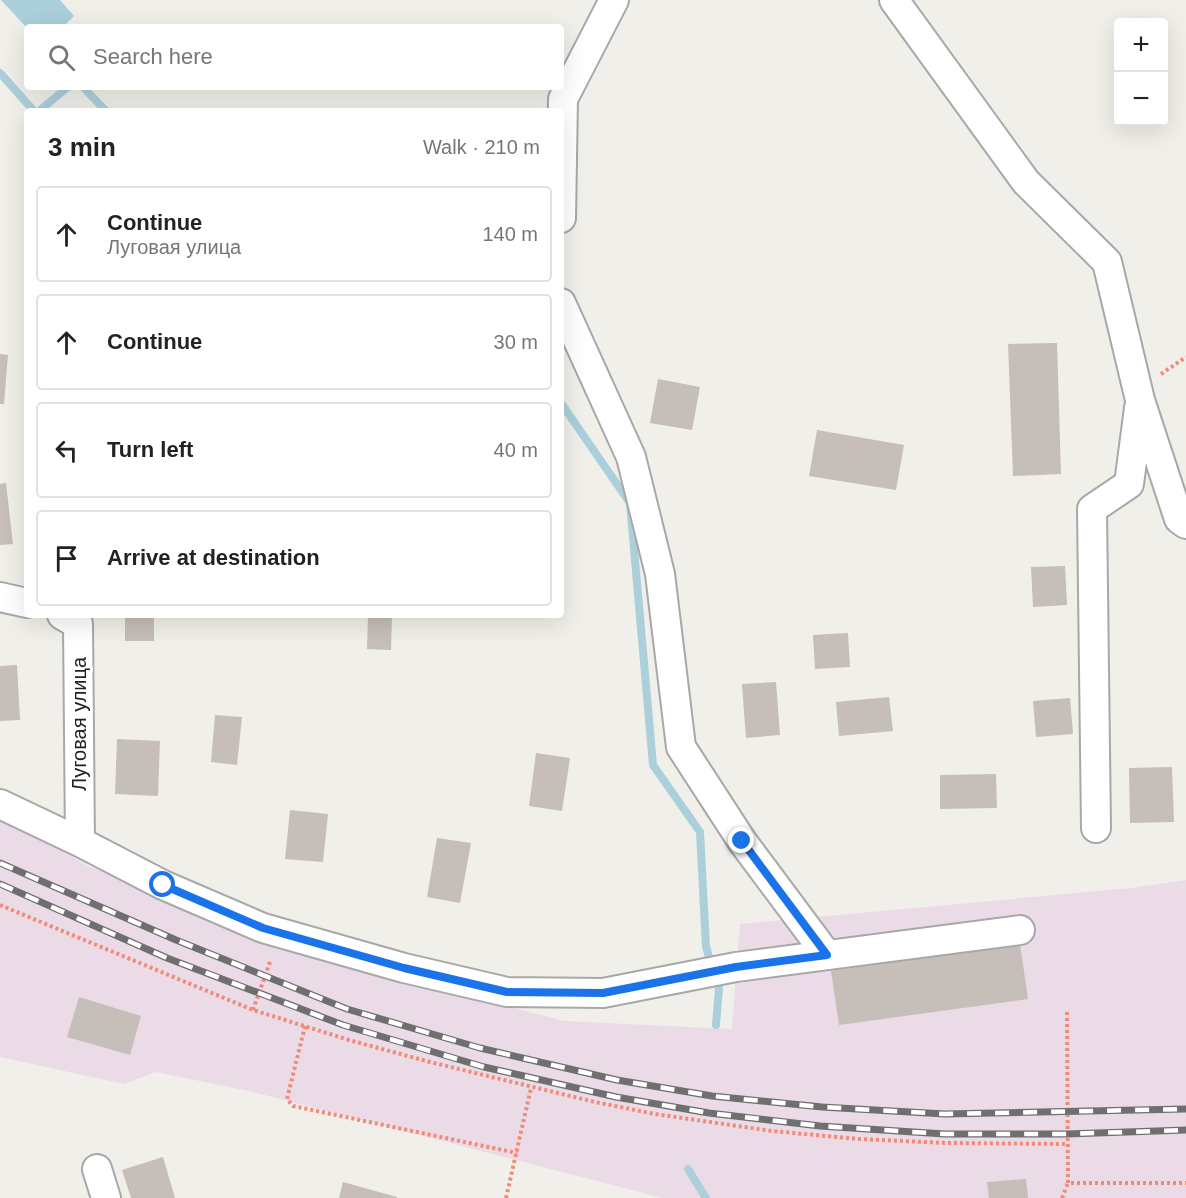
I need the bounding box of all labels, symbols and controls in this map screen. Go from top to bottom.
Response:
map controls [1114,18,1168,126]
button: + [1114,18,1168,72]
search box [24,24,564,90]
icon: search [45,41,78,74]
text: Search here [93,44,213,69]
button: − [1114,72,1168,126]
text: 3 min [48,132,116,162]
text: Walk · 210 m [423,136,540,158]
text: Continue [107,210,202,235]
icon: ahead [50,218,83,251]
text: 140 m [482,223,538,245]
text: Луговая улица [107,236,241,258]
icon: ahead [50,326,83,359]
text: Continue [107,329,202,354]
text: 30 m [494,331,538,353]
icon: left [50,434,83,467]
text: Turn left [107,437,193,462]
text: 40 m [494,439,538,461]
icon: arrive [50,542,83,575]
text: Arrive at destination [107,545,320,570]
street label: Луговая улица [68,656,90,791]
route end [728,827,754,853]
route start [149,871,175,897]

